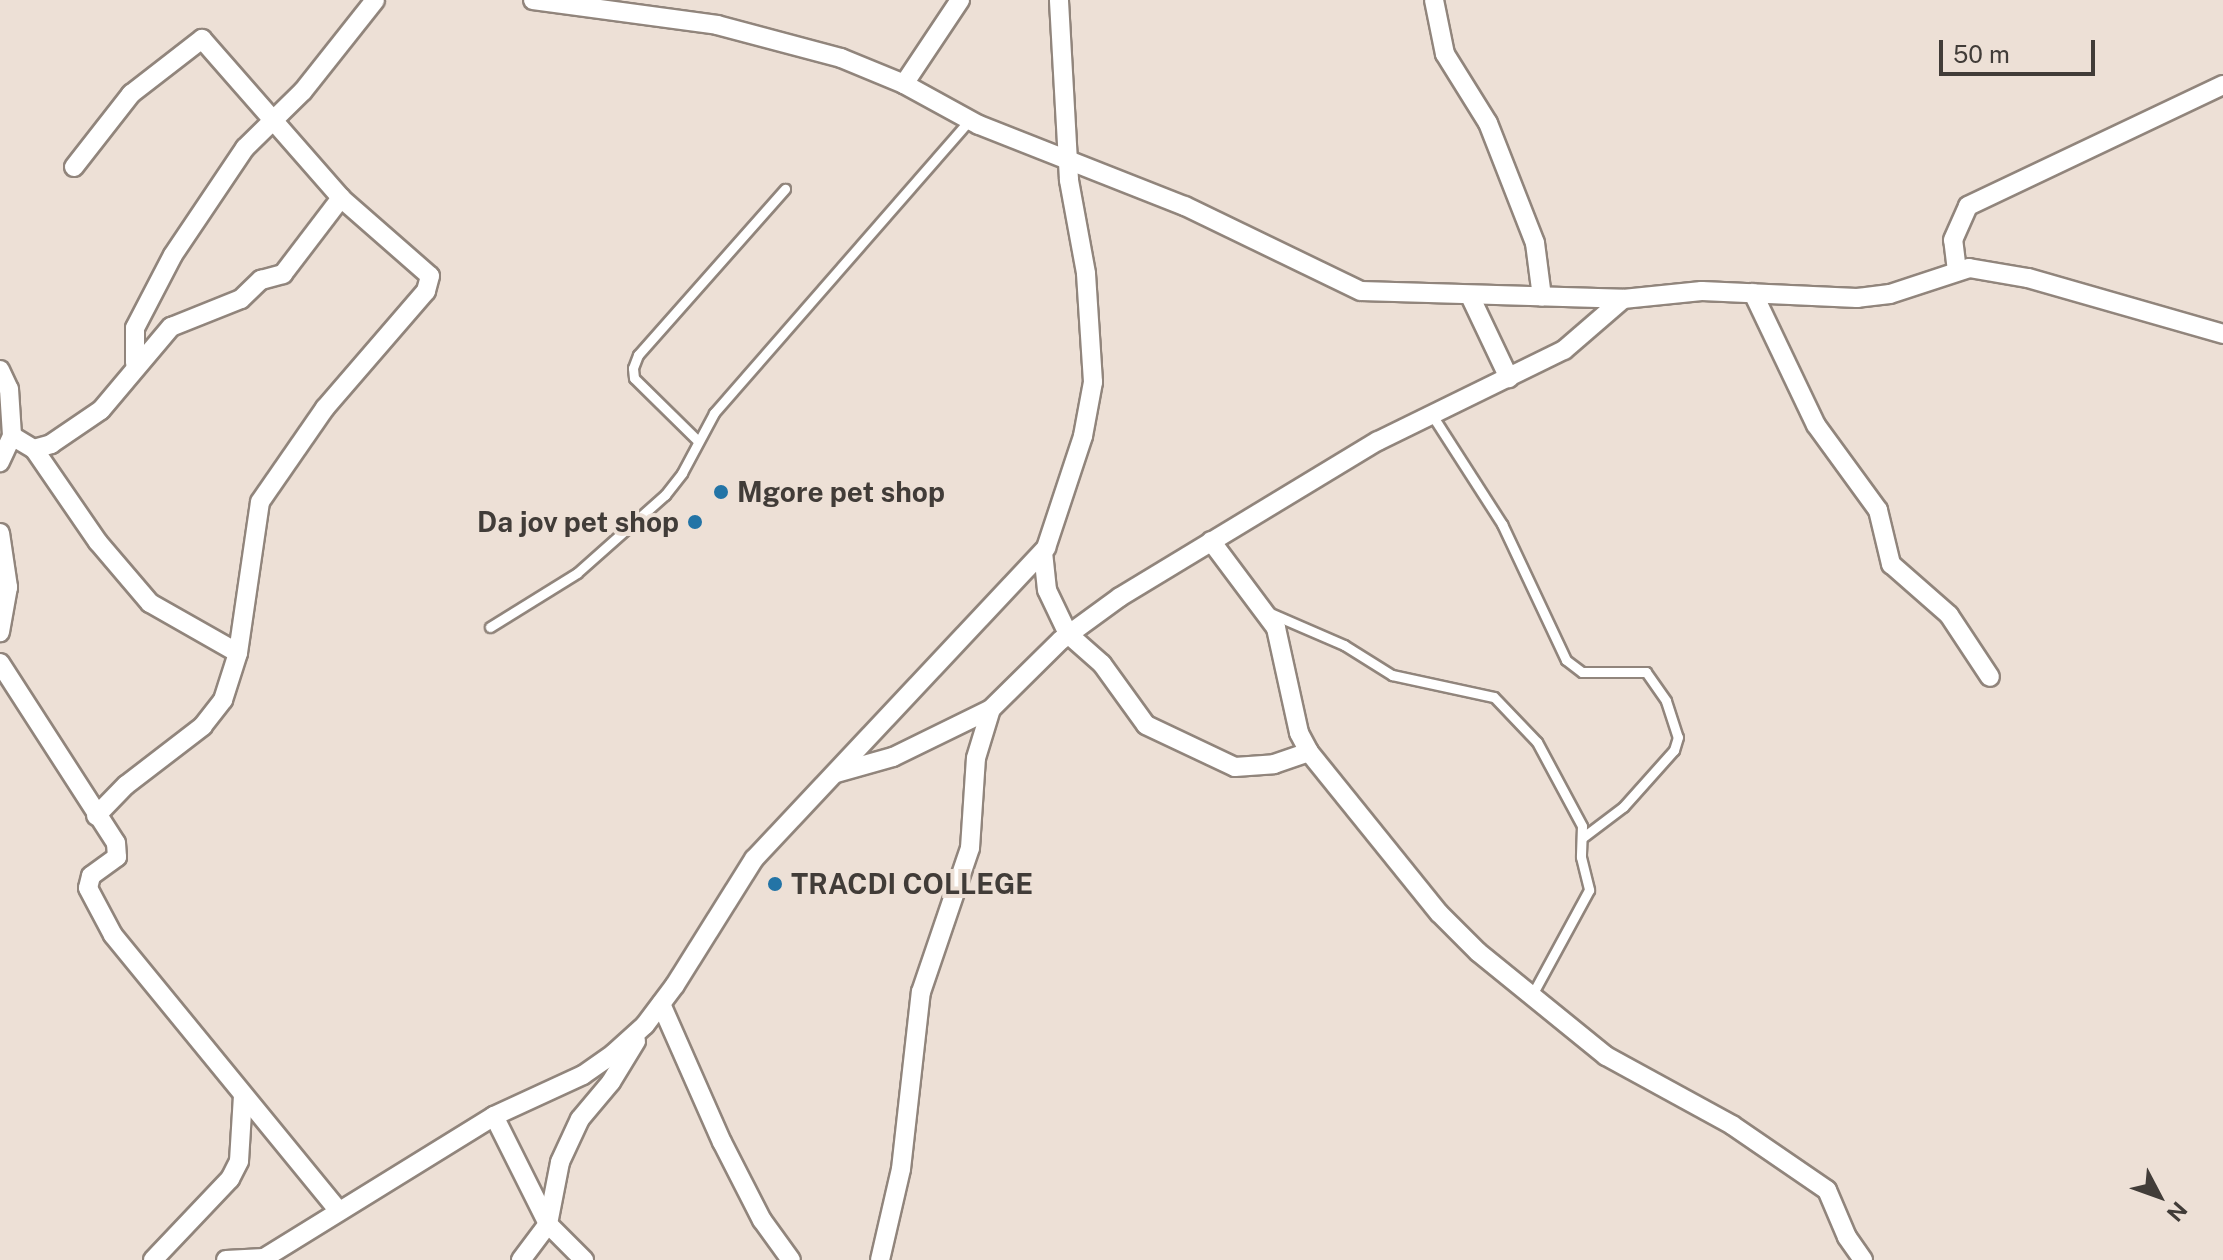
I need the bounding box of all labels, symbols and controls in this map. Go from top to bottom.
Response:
scale bar [1943,24,2099,74]
text: 50 m [1953,40,2010,68]
place label: Mgore pet shop [737,475,945,509]
marker: Mgore pet shop [712,483,730,501]
place label: Da jov pet shop [477,505,679,539]
marker: Da jov pet shop [686,513,704,531]
place label: TRACDI COLLEGE [791,867,1033,901]
marker: TRACDI COLLEGE [766,875,784,893]
north arrow [2119,1156,2199,1236]
text: N [2162,1197,2193,1227]

